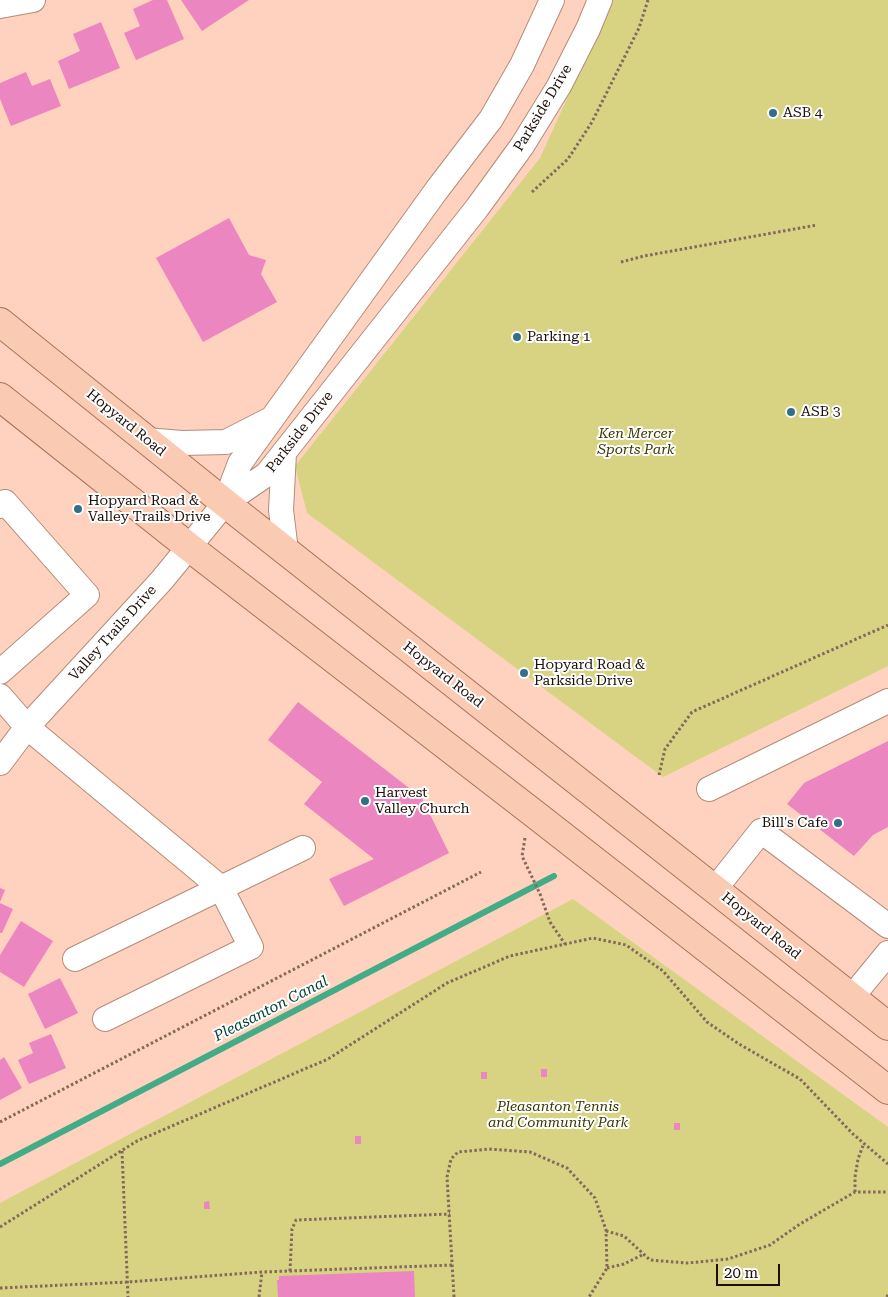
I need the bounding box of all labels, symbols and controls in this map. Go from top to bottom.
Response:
street label: Parkside Drive [510,61,576,155]
place label: ASB 4 [783,105,823,121]
marker: ASB 4 [767,107,779,119]
place label: Parking 1 [527,329,591,345]
marker: Parking 1 [511,331,523,343]
street label: Hopyard Road [83,386,169,460]
street label: Parkside Drive [263,388,337,476]
place label: ASB 3 [801,404,841,420]
marker: ASB 3 [785,406,797,418]
park label: Ken Mercer Sports Park [598,426,674,458]
place label: Hopyard Road & Valley Trails Drive [88,493,210,526]
marker: Hopyard Road & Valley Trails Drive [72,503,84,515]
street label: Valley Trails Drive [66,582,160,684]
street label: Hopyard Road [400,638,486,712]
place label: Hopyard Road & Parkside Drive [534,657,645,690]
marker: Hopyard Road & Parkside Drive [518,667,530,679]
place label: Harvest Valley Church [375,785,470,818]
marker: Harvest Valley Church [359,795,371,807]
place label: Bill's Cafe [762,815,828,831]
marker: Bill's Cafe [832,817,844,829]
street label: Hopyard Road [718,889,804,963]
water label: Pleasanton Canal [211,972,331,1046]
park label: Pleasanton Tennis and Community Park [488,1099,628,1132]
scale bar [718,1254,782,1286]
text: 20 m [724,1264,758,1282]

